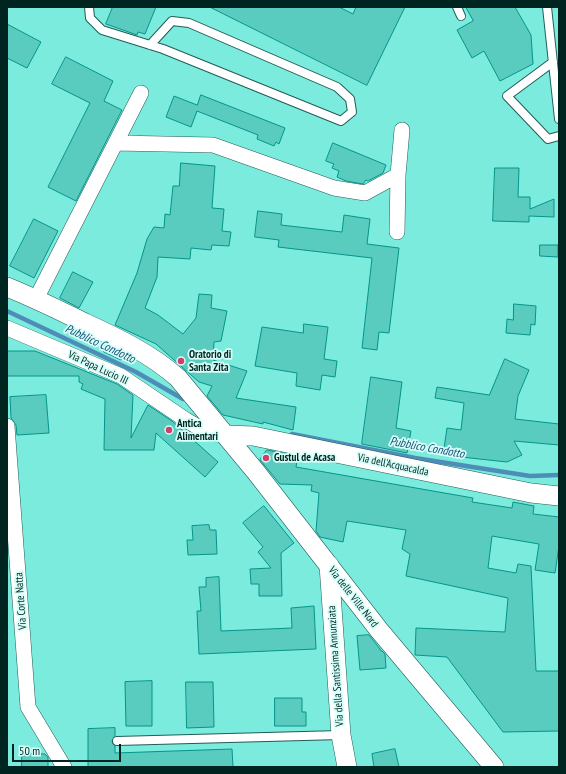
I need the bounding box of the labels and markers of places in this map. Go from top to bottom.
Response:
place label: Oratorio di Santa Zita [189,348,231,374]
marker: Oratorio di Santa Zita [176,356,186,366]
place label: Antica Alimentari [177,417,218,443]
marker: Antica Alimentari [164,425,174,435]
place label: Gustul de Acasa [274,451,335,465]
marker: Gustul de Acasa [261,453,271,463]

